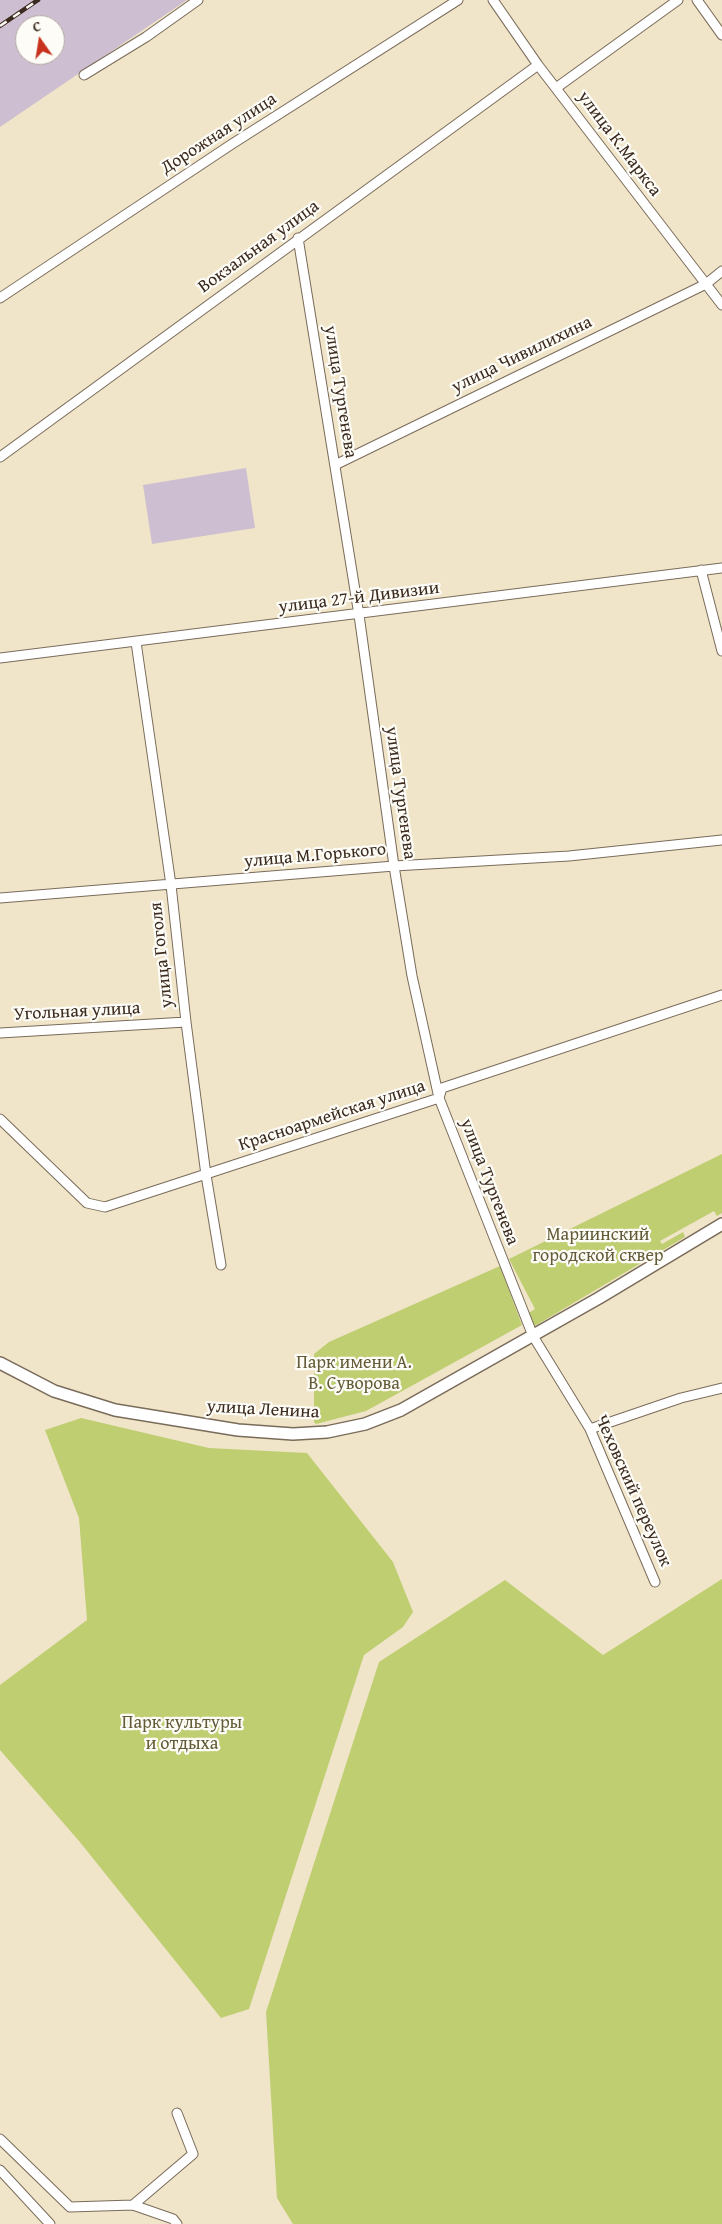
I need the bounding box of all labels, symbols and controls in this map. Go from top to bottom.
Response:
north arrow [15,15,65,65]
text: С [31,16,43,37]
street label: улица К.Маркса [572,87,666,201]
street label: Дорожная улица [157,89,281,179]
street label: Вокзальная улица [194,196,324,298]
street label: улица Чивилихина [448,312,596,398]
street label: улица Тургенева [319,324,361,460]
street label: улица 27-й Дивизии [277,577,441,619]
street label: улица Тургенева [380,725,420,861]
street label: улица М.Горького [243,839,387,873]
street label: улица Гоголя [146,901,178,1009]
street label: Угольная улица [13,998,141,1026]
street label: Красноармейская улица [236,1076,428,1156]
street label: улица Тургенева [455,1116,523,1248]
park label: Мариинский городской сквер [532,1224,664,1266]
park label: Парк имени А. В. Суворова [296,1352,412,1395]
street label: улица Ленина [206,1396,320,1424]
street label: Чеховский переулок [590,1412,676,1570]
park label: Парк культуры и отдыха [122,1712,242,1755]

